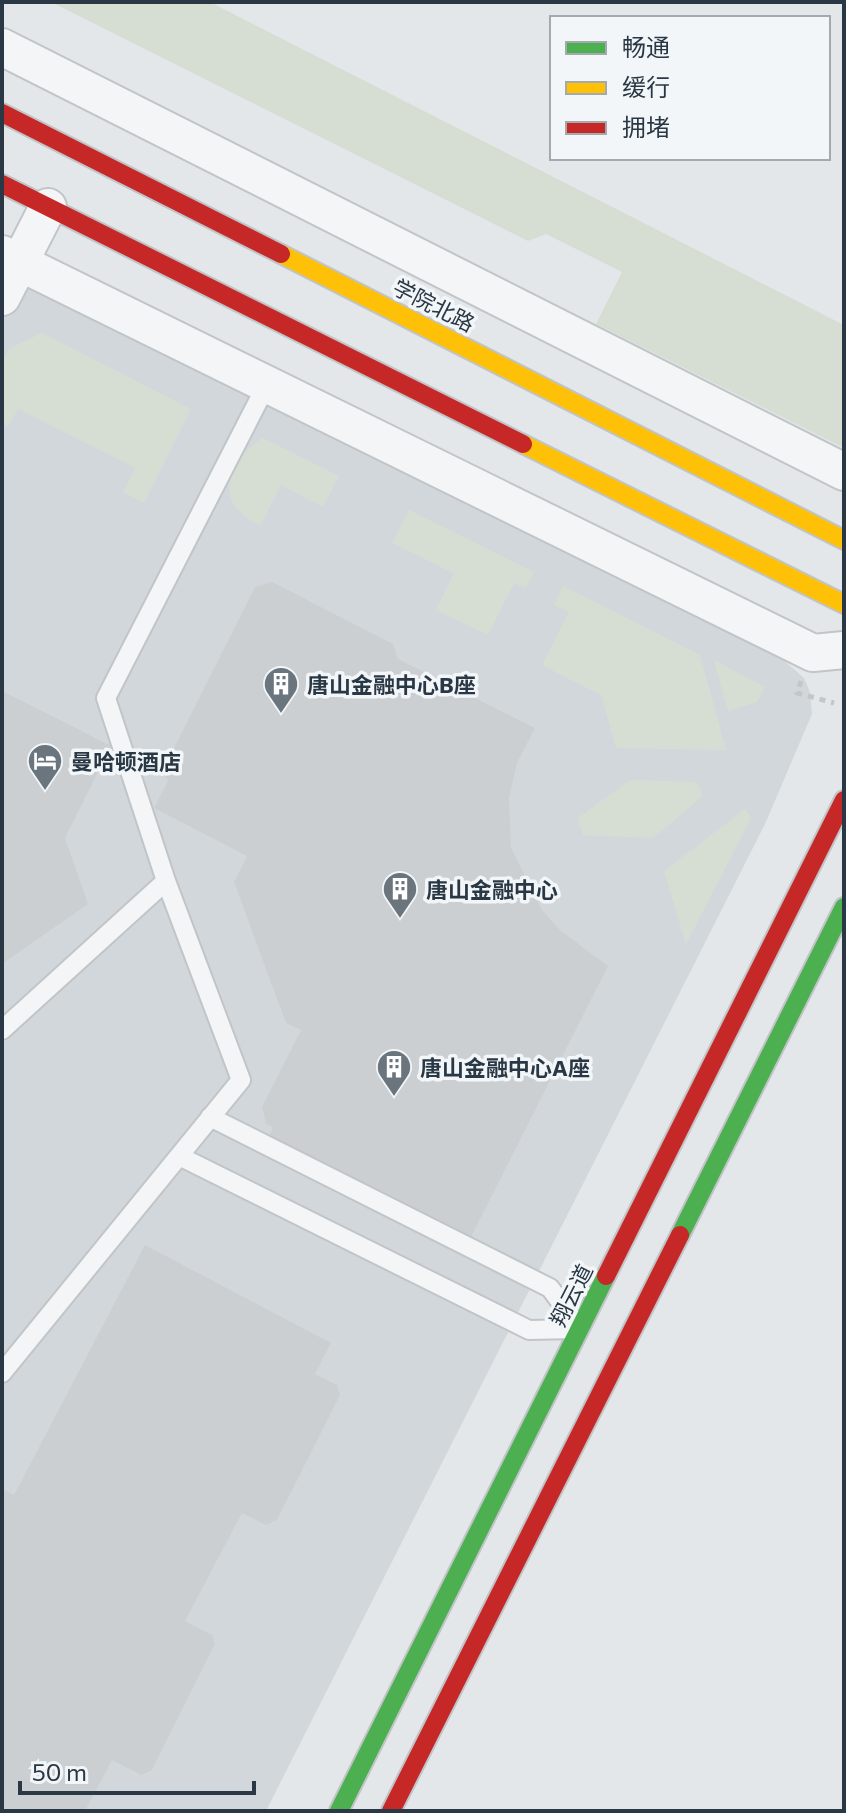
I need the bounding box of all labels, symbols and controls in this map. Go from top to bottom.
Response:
legend [550,16,830,160]
text: 畅通 [622,32,670,61]
text: 缓行 [622,72,670,101]
text: 拥堵 [622,112,670,141]
street label: 学院北路 [389,273,479,337]
building icon: 唐山金融中心B座 [262,665,300,715]
place label: 唐山金融中心B座 [307,671,476,698]
hotel icon: 曼哈顿酒店 [26,742,64,792]
place label: 曼哈顿酒店 [71,748,181,775]
building icon: 唐山金融中心 [381,870,419,920]
place label: 唐山金融中心 [426,876,558,903]
building icon: 唐山金融中心A座 [375,1048,413,1098]
place label: 唐山金融中心A座 [420,1054,590,1081]
street label: 翔云道 [544,1259,598,1331]
scale bar [20,1745,254,1795]
text: 50 m [32,1757,87,1786]

